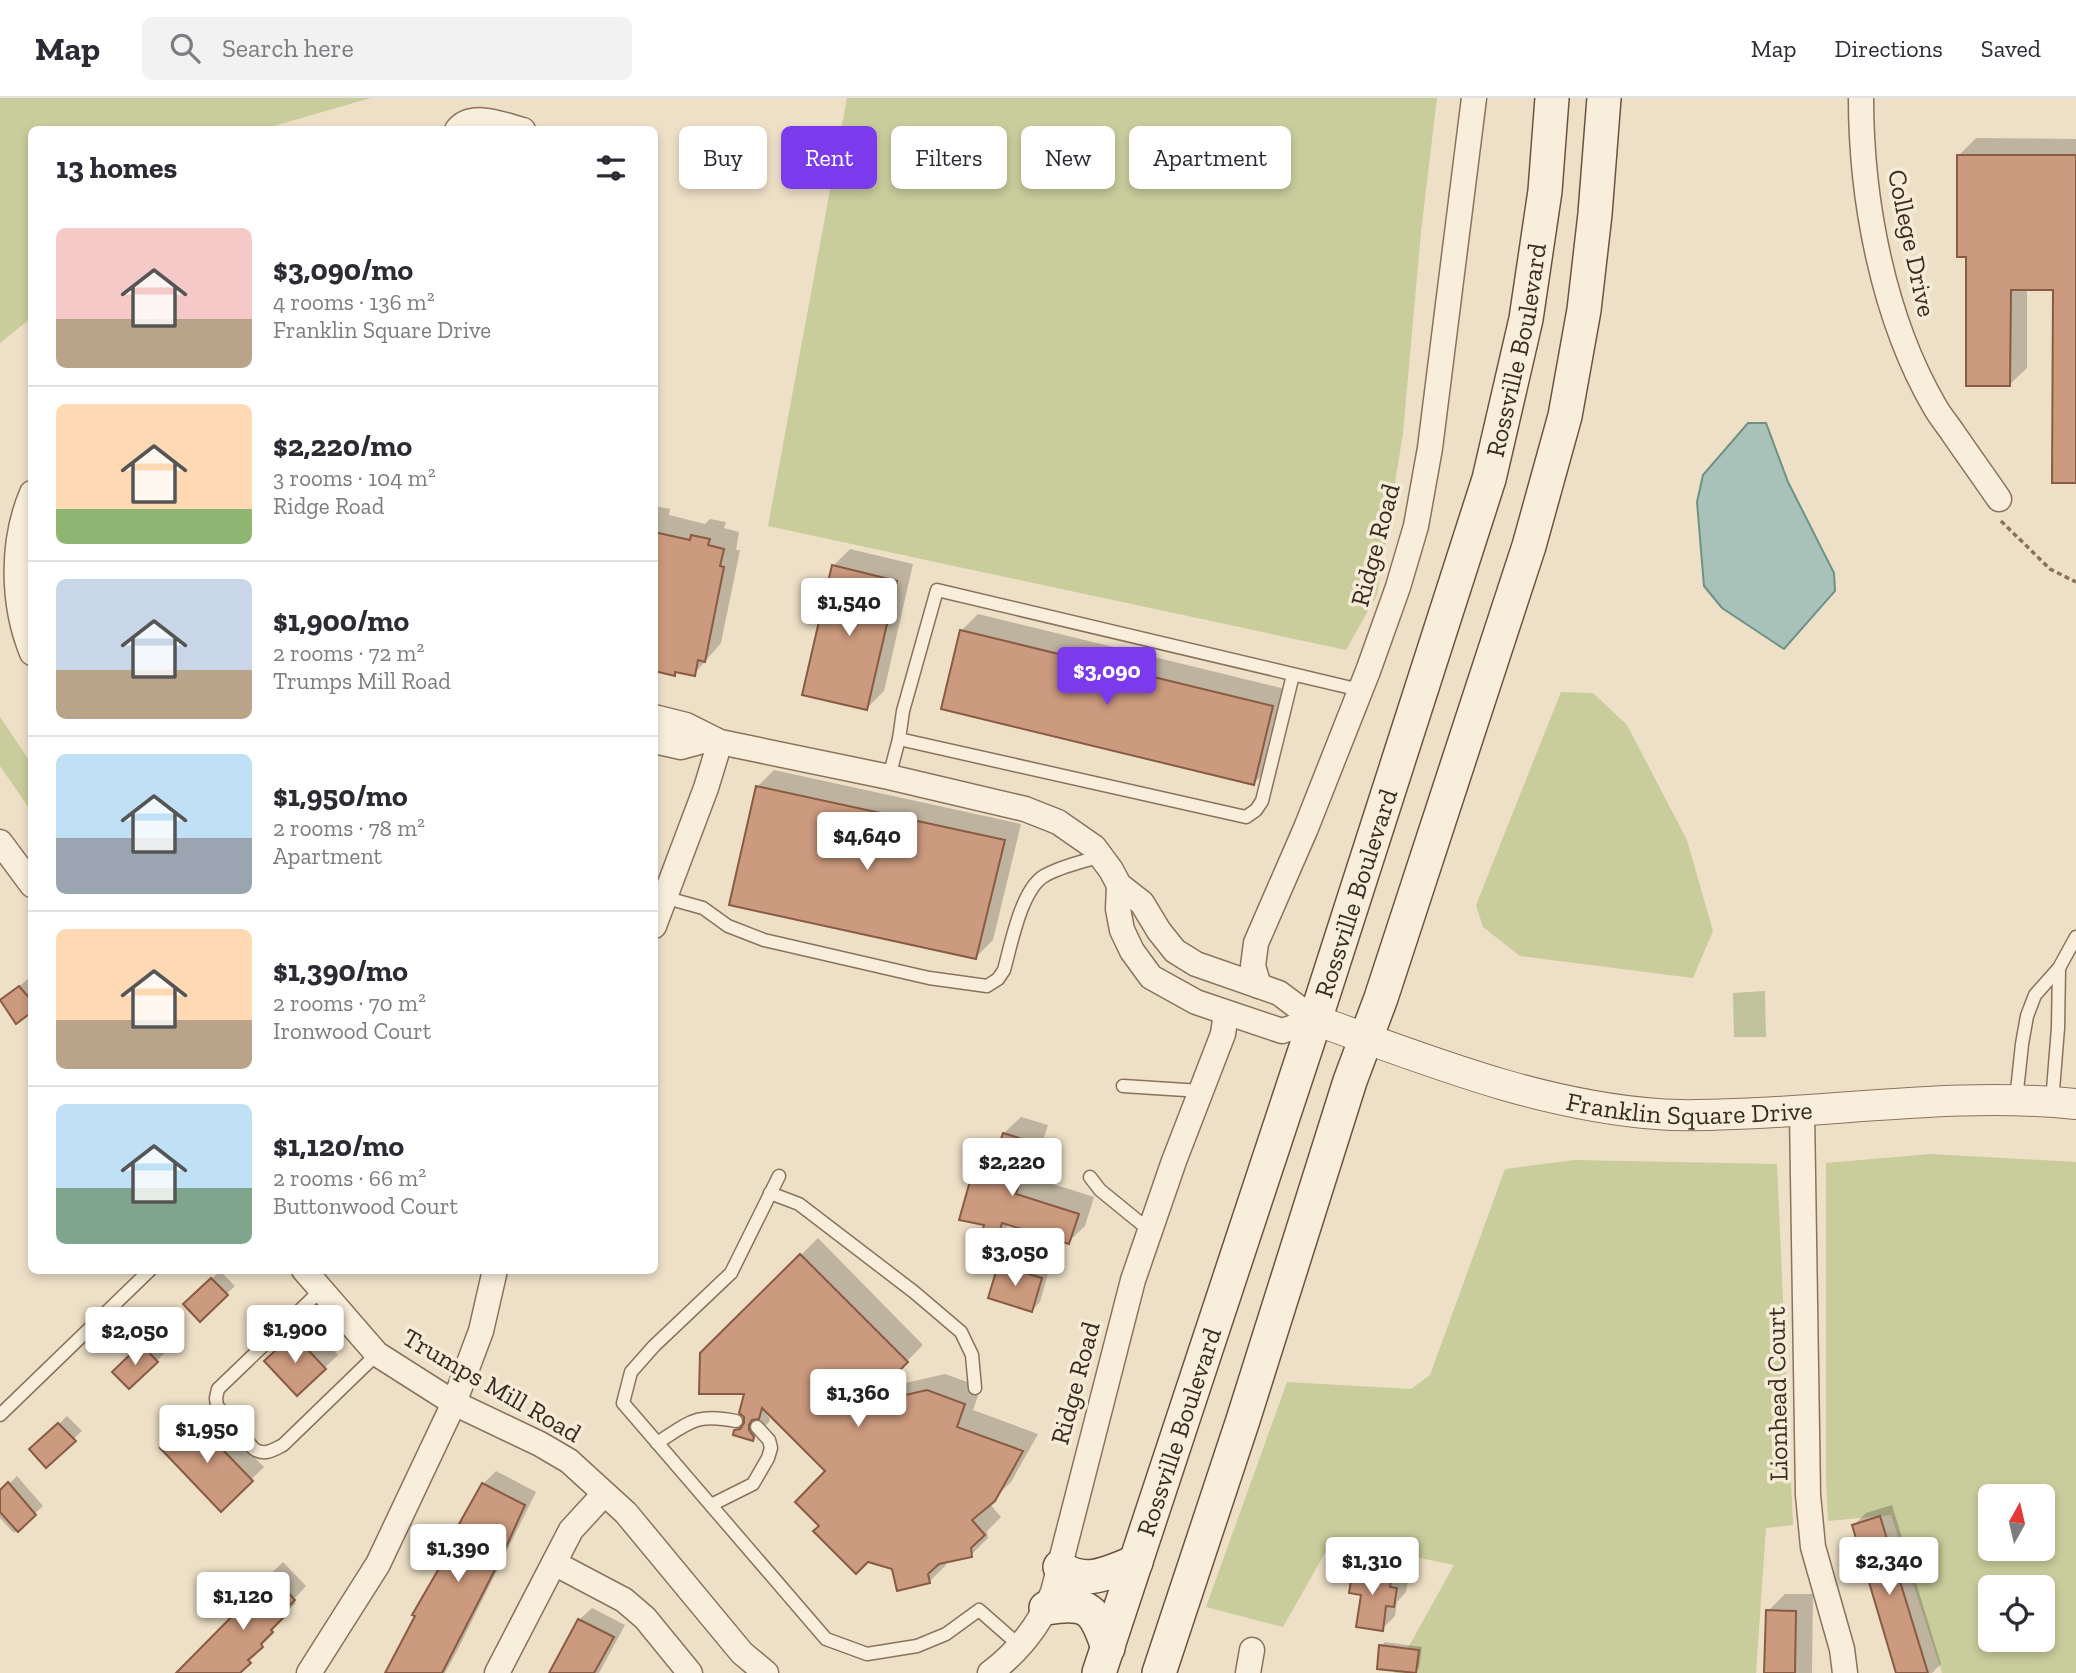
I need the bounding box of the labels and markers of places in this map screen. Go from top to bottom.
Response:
pin: $1,540 [792,578,906,638]
pin: $3,090 [1050,648,1164,707]
pin: $4,640 [810,812,924,872]
pin: $2,220 [955,1138,1069,1198]
pin: $3,050 [958,1228,1072,1288]
pin: $1,900 [238,1306,352,1365]
pin: $2,050 [78,1308,192,1367]
pin: $1,360 [801,1370,915,1429]
pin: $1,950 [150,1406,264,1465]
pin: $1,390 [401,1524,515,1584]
pin: $1,310 [1315,1538,1429,1597]
pin: $2,340 [1832,1538,1946,1597]
pin: $1,120 [186,1572,300,1632]

